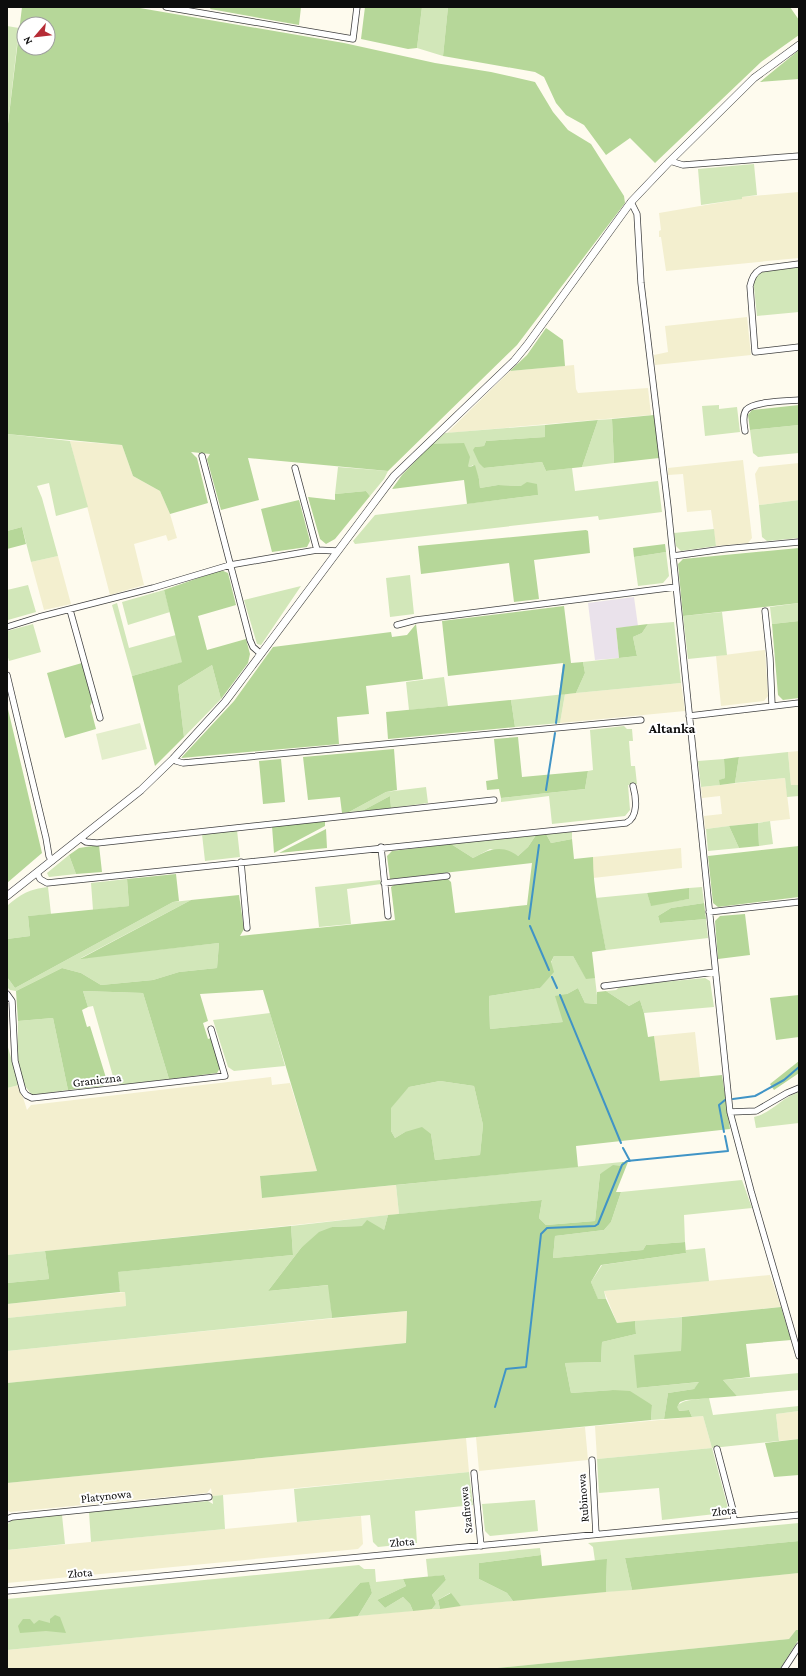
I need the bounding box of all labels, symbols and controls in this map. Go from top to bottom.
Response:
north arrow [16,16,56,56]
text: N [20,34,34,47]
district label: Altanka [648,720,695,736]
street label: Graniczna [72,1070,123,1090]
street label: Rubinowa [574,1473,592,1523]
street label: Platynowa [80,1486,132,1506]
street label: Szafirowa [457,1486,475,1534]
street label: Złota [711,1503,738,1519]
street label: Złota [389,1534,415,1550]
street label: Złota [67,1565,93,1581]

